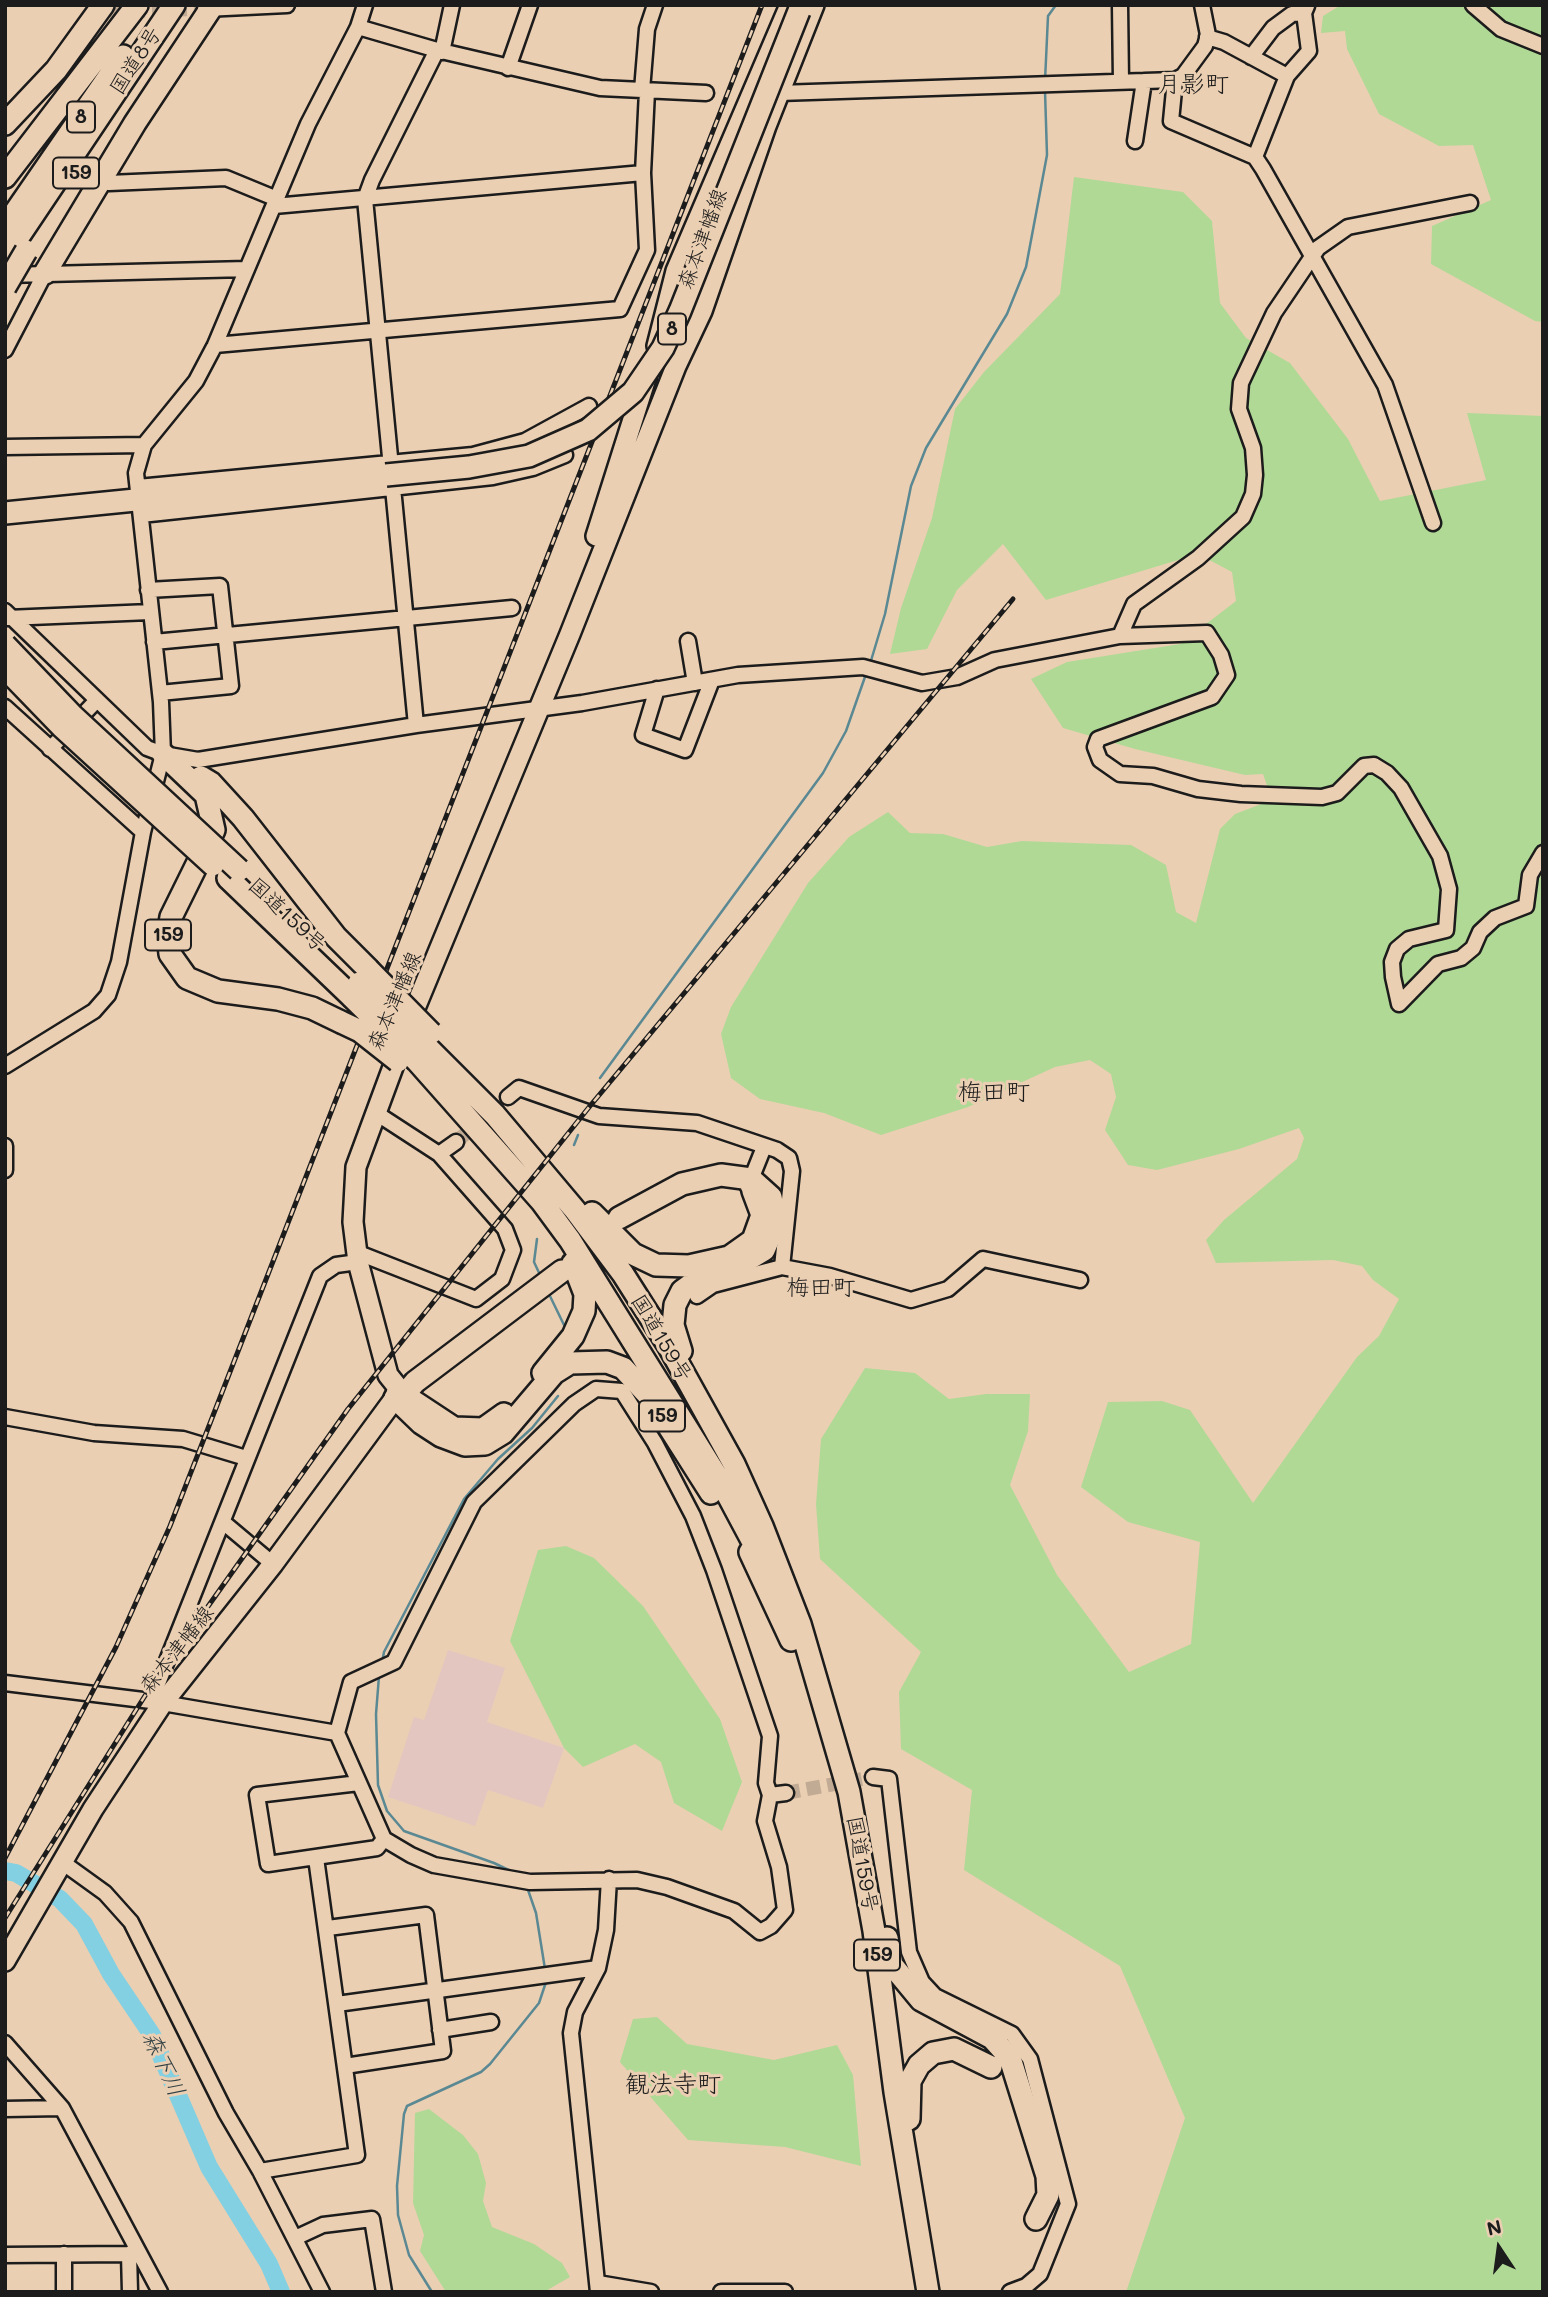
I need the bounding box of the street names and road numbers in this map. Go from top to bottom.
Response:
street label: 国道8号 [105,22,167,100]
road number: 8 [67,102,95,132]
road number: 159 [53,158,99,188]
street label: 森本津幡線 [673,185,733,293]
road number: 8 [658,314,686,344]
street label: 国道159号 [243,873,331,957]
road number: 159 [145,920,191,951]
street label: 森本津幡線 [363,948,427,1054]
street label: 国道159号 [625,1290,697,1386]
road number: 159 [639,1400,685,1432]
street label: 森本津幡線 [135,1601,219,1699]
street label: 国道159号 [841,1814,883,1914]
road number: 159 [854,1940,900,1970]

